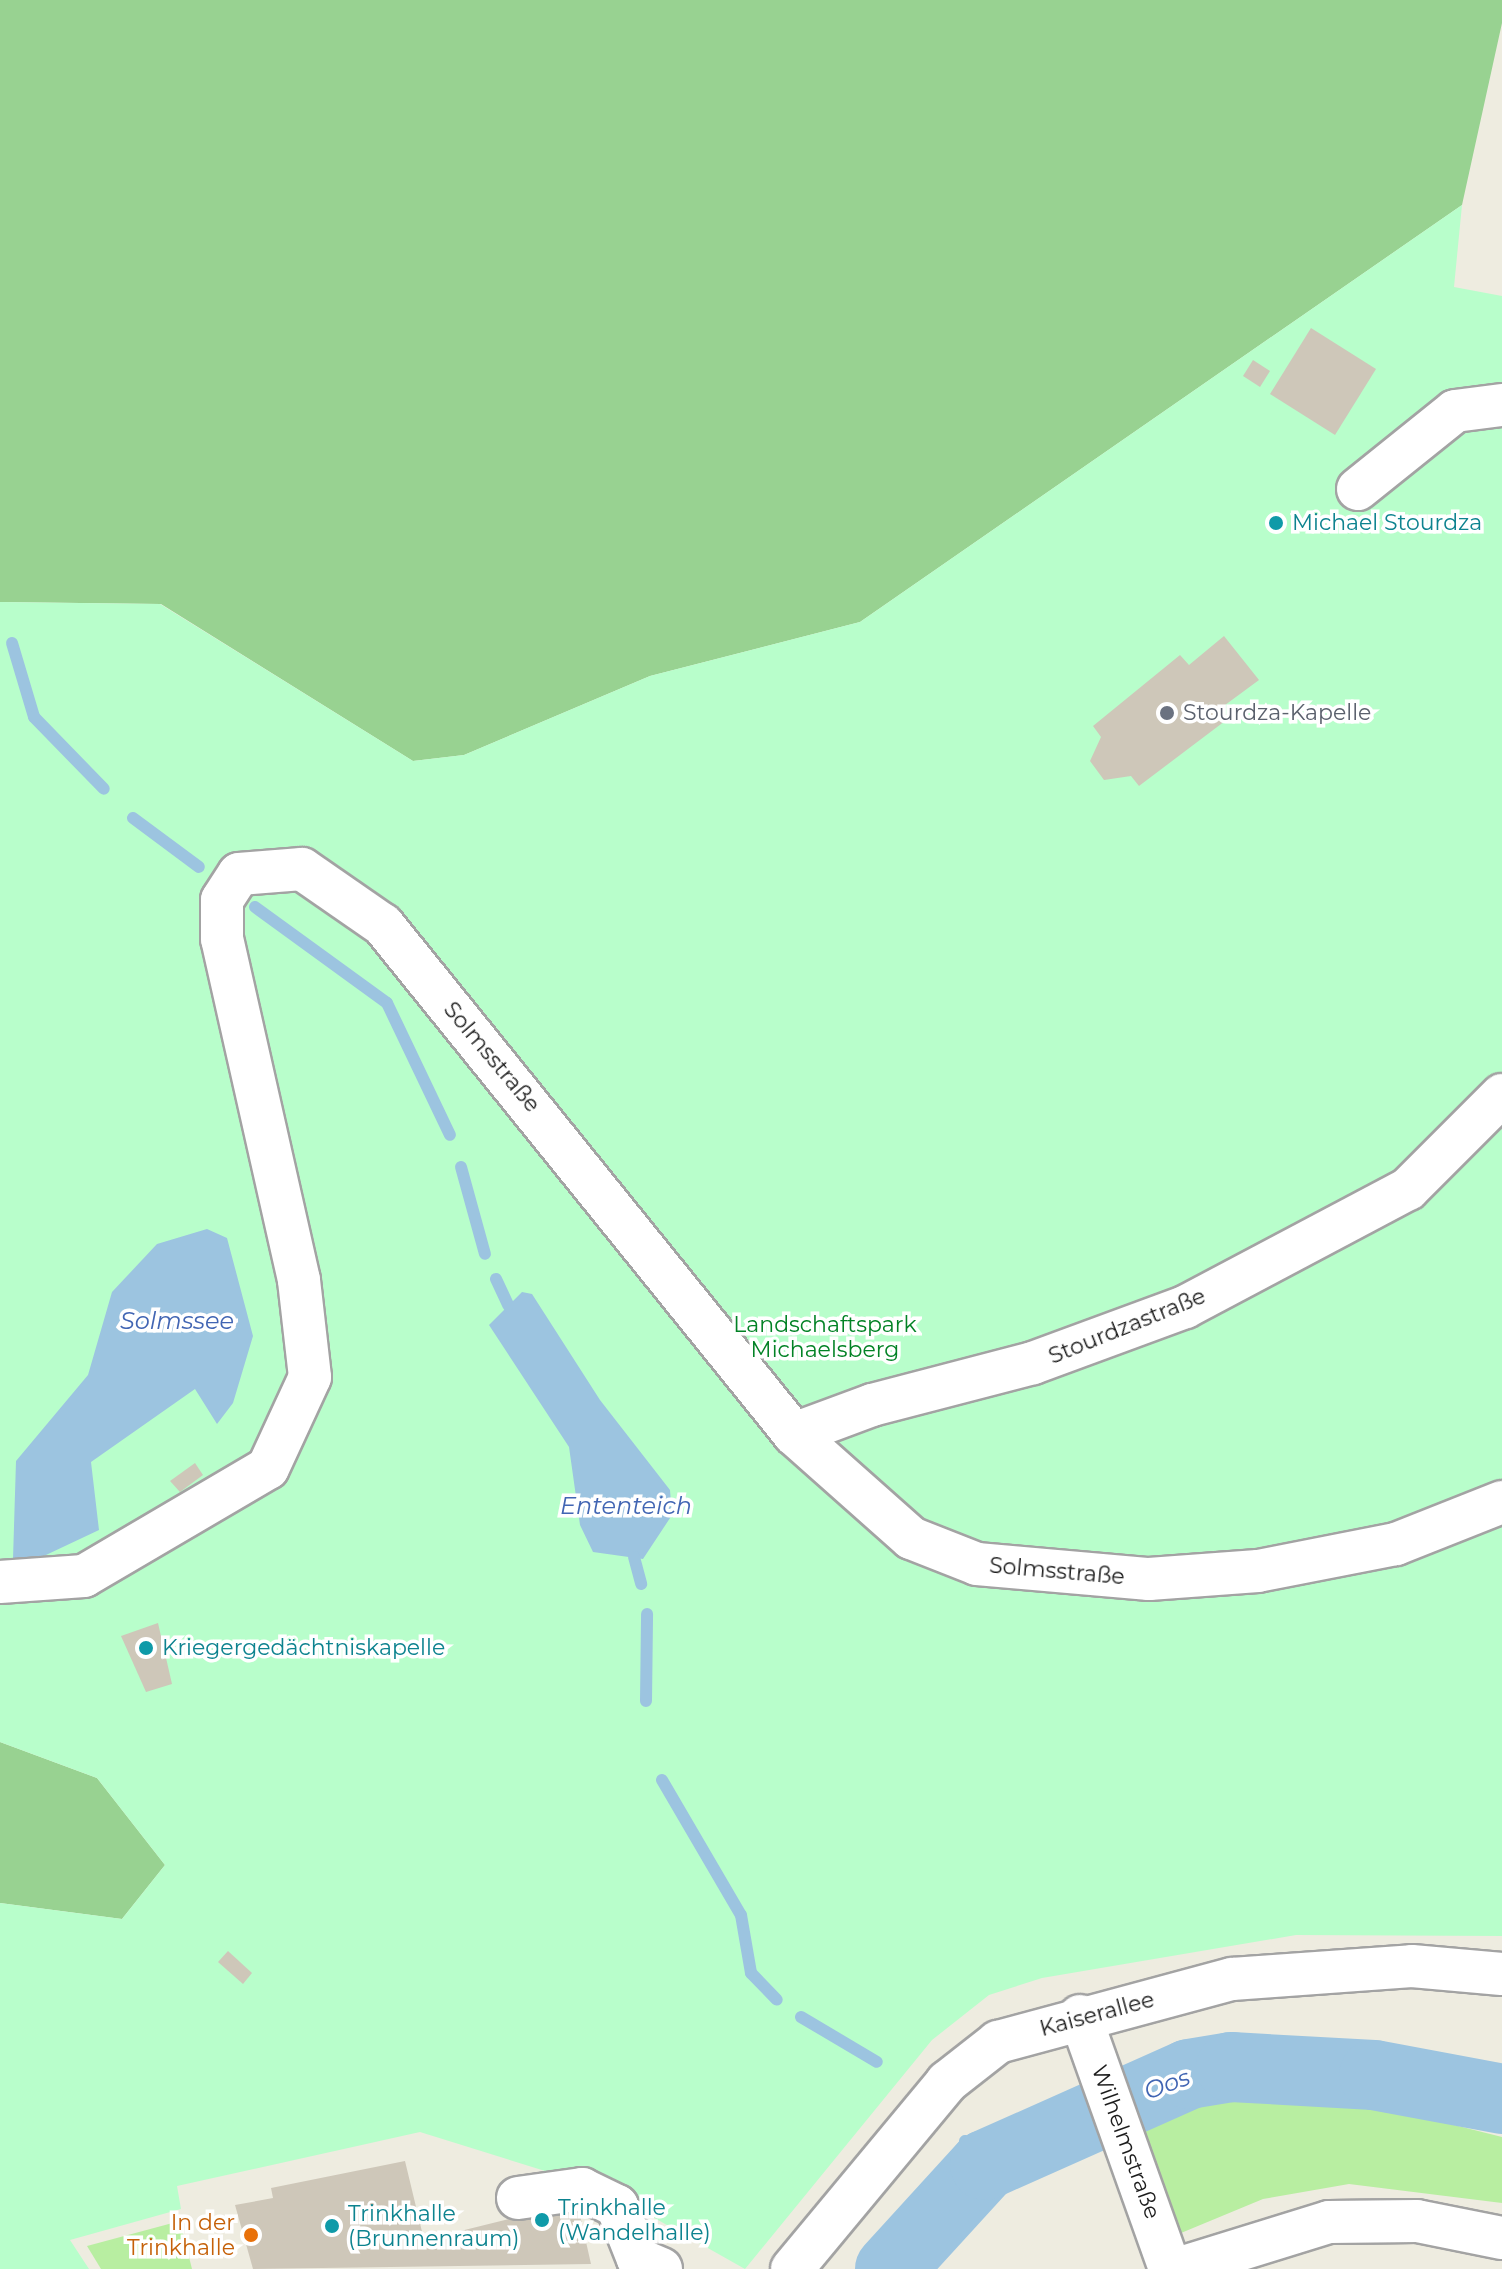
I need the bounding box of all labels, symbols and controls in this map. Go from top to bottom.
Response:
place label: Michael Stourdza [1292,510,1482,536]
marker: Michael Stourdza [1267,514,1285,532]
place label: Stourdza-Kapelle [1183,700,1371,726]
marker: Stourdza-Kapelle [1158,704,1176,722]
street label: Solmsstraße [438,996,546,1118]
street label: Stourdzastraße [1045,1283,1209,1369]
water label: Solmssee [120,1307,234,1335]
park label: Landschaftspark Michaelsberg [733,1311,917,1362]
water label: Ententeich [560,1492,692,1520]
street label: Solmsstraße [988,1552,1126,1590]
place label: Kriegergedächtniskapelle [162,1635,445,1661]
marker: Kriegergedächtniskapelle [137,1639,155,1657]
street label: Kaiserallee [1037,1986,1157,2042]
street label: Wilhelmstraße [1086,2061,1166,2223]
water label: Oos [1140,2062,1194,2106]
place label: Trinkhalle (Wandelhalle) [558,2194,711,2246]
place label: Trinkhalle (Brunnenraum) [348,2200,520,2252]
place label: In der Trinkhalle [127,2209,235,2260]
marker: Trinkhalle (Wandelhalle) [533,2211,551,2229]
marker: Trinkhalle (Brunnenraum) [323,2217,341,2235]
marker: In der Trinkhalle [242,2226,260,2244]

